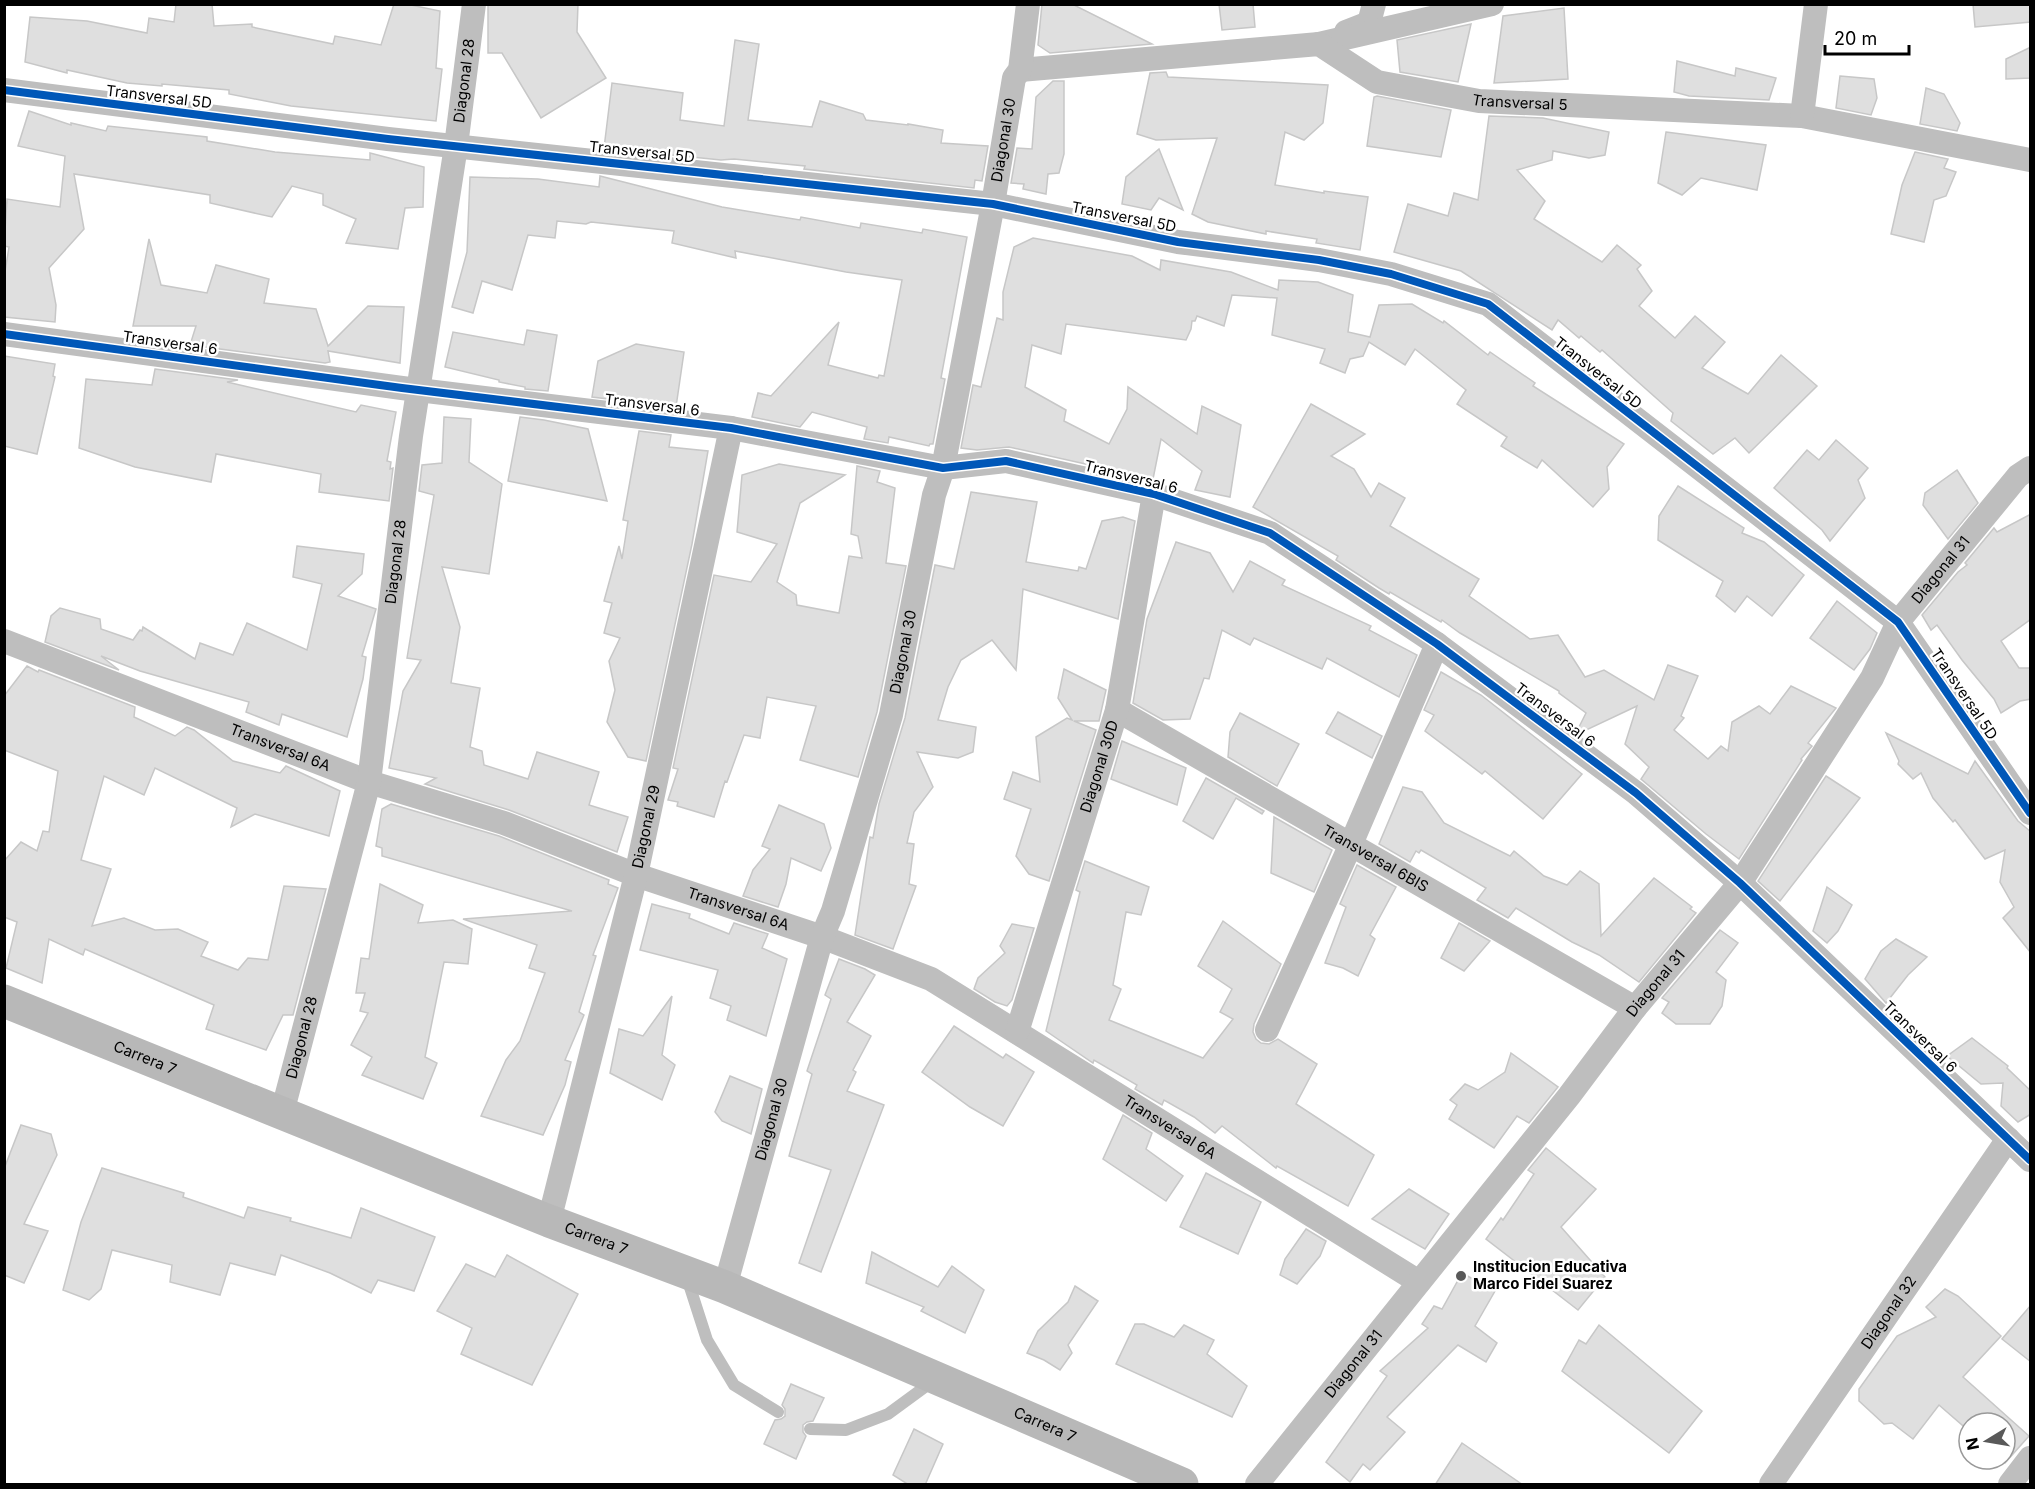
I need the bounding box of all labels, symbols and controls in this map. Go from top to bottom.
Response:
scale bar [1825,18,1909,56]
text: 20 m [1834,28,1877,49]
street label: Diagonal 28 [449,37,479,124]
street label: Transversal 5D [105,81,213,112]
street label: Transversal 5 [1470,90,1568,114]
street label: Diagonal 30 [987,96,1020,183]
street label: Transversal 5D [588,136,696,167]
street label: Transversal 5D [1070,197,1178,236]
street label: Transversal 6 [121,326,219,359]
street label: Transversal 5D [1551,332,1646,413]
street label: Transversal 6 [603,389,701,420]
street label: Transversal 6 [1082,456,1180,497]
street label: Diagonal 28 [381,519,410,605]
street label: Diagonal 31 [1907,532,1974,607]
street label: Diagonal 30 [885,608,920,695]
street label: Transversal 5D [1927,644,2002,743]
street label: Transversal 6 [1511,678,1599,751]
street label: Diagonal 30D [1076,718,1122,815]
street label: Transversal 6A [227,719,333,775]
street label: Diagonal 29 [628,783,664,870]
street label: Transversal 6BIS [1319,820,1432,896]
street label: Transversal 6A [685,883,792,934]
street label: Diagonal 31 [1622,946,1689,1020]
street label: Diagonal 28 [281,994,321,1081]
street label: Transversal 6 [1879,997,1961,1077]
street label: Carrera 7 [111,1036,179,1079]
street label: Diagonal 30 [750,1076,791,1163]
street label: Transversal 6A [1120,1091,1220,1163]
street label: Carrera 7 [562,1218,631,1259]
place label: Institucion Educativa Marco Fidel Suarez [1473,1257,1627,1293]
marker: Institucion Educativa Marco Fidel Suarez [1454,1269,1468,1283]
street label: Diagonal 32 [1857,1272,1920,1353]
street label: Diagonal 31 [1320,1326,1386,1401]
street label: Carrera 7 [1011,1403,1079,1446]
north arrow [1957,1411,2017,1471]
text: N [1961,1436,1983,1452]

